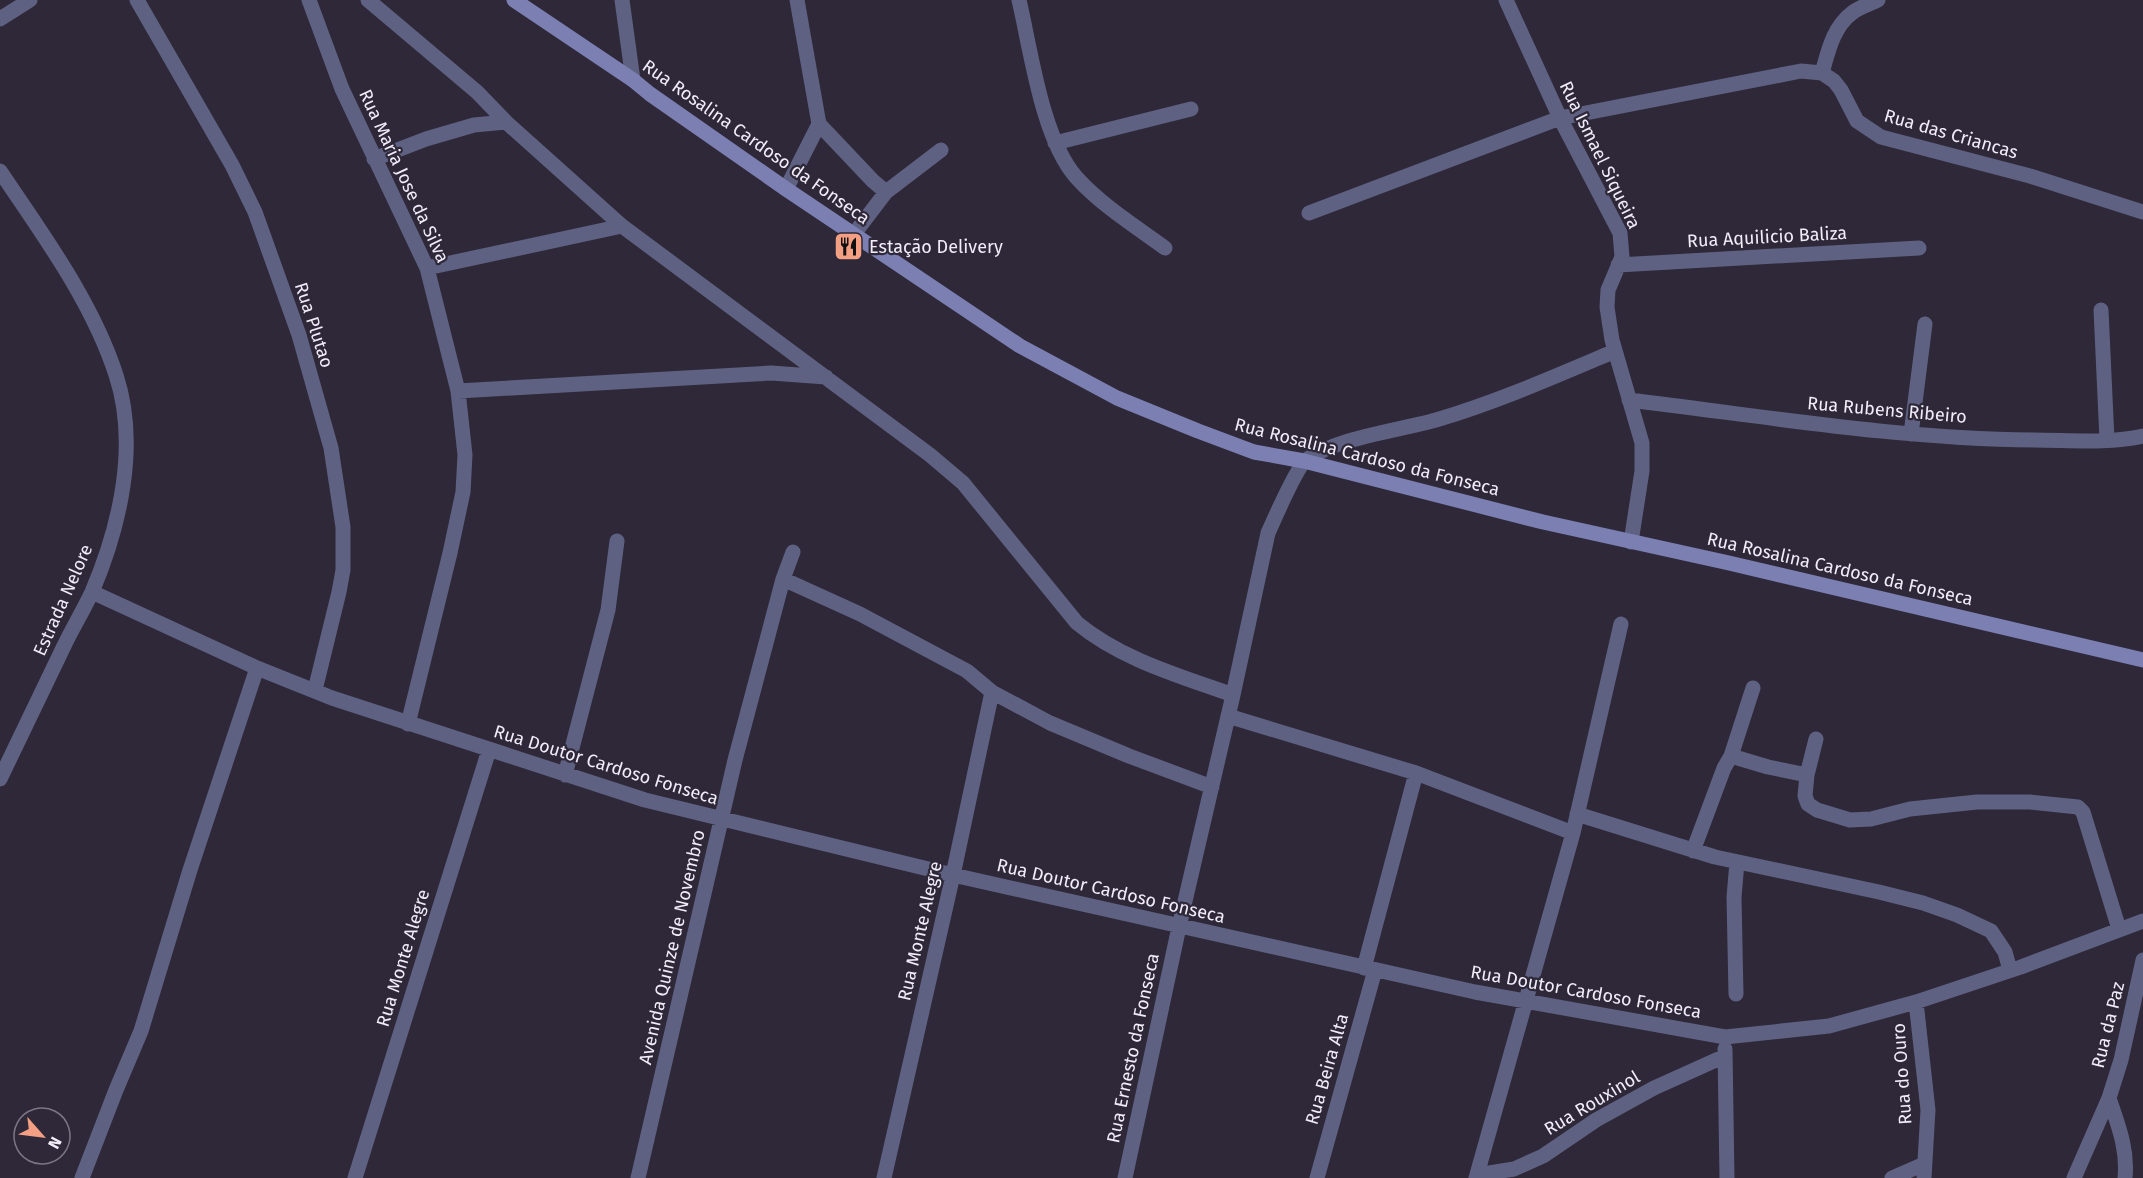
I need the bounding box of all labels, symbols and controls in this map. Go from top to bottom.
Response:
street label: Rua Rosalina Cardoso da Fonseca [638,55,874,229]
street label: Rua Ismael Siqueira [1555,77,1645,233]
street label: Rua Maria Jose da Silva [354,86,454,266]
street label: Rua das Criancas [1882,104,2020,164]
street label: Rua Aquilicio Baliza [1686,222,1848,252]
restaurant icon: Estação Delivery [832,231,864,263]
place label: Estação Delivery [869,236,1003,258]
street label: Rua Plutao [290,279,338,371]
street label: Rua Rubens Ribeiro [1806,392,1968,428]
street label: Rua Rosalina Cardoso da Fonseca [1232,413,1502,501]
street label: Rua Rosalina Cardoso da Fonseca [1705,528,1975,610]
street label: Estrada Nelore [29,541,97,659]
street label: Rua Doutor Cardoso Fonseca [491,720,721,810]
street label: Avenida Quinze de Novembro [634,827,710,1067]
street label: Rua Doutor Cardoso Fonseca [995,854,1227,928]
street label: Rua Monte Alegre [893,859,947,1003]
street label: Rua Monte Alegre [372,887,434,1029]
street label: Rua Ernesto da Fonseca [1102,951,1164,1145]
street label: Rua Doutor Cardoso Fonseca [1469,961,1703,1023]
street label: Rua da Paz [2087,979,2129,1071]
street label: Rua Beira Alta [1301,1011,1353,1127]
street label: Rua do Ouro [1887,1022,1917,1126]
street label: Rua Rouxinol [1540,1066,1644,1140]
north arrow [12,1106,72,1166]
text: N [44,1134,66,1152]

